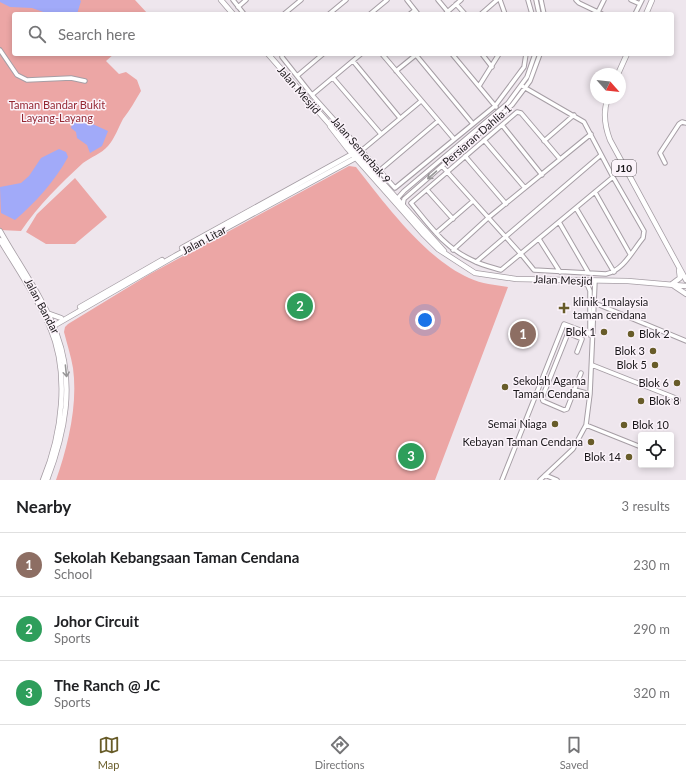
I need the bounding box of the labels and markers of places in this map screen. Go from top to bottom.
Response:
pin: 2 [287,291,313,321]
place label: klinik 1malaysia taman cendana [573,295,648,321]
marker: klinik 1malaysia taman cendana [558,302,570,314]
pin: 1 [510,319,536,349]
place label: Blok 1 [565,325,596,338]
marker: Blok 1 [599,327,609,337]
place label: Blok 2 [639,327,670,340]
marker: Blok 2 [626,329,636,339]
place label: Blok 3 [614,344,645,357]
marker: Blok 3 [648,346,658,356]
place label: Blok 5 [616,358,647,371]
marker: Blok 5 [650,360,660,370]
place label: Sekolah Agama Taman Cendana [513,374,590,400]
place label: Blok 6 [638,376,669,389]
marker: Blok 6 [672,378,682,388]
marker: Sekolah Agama Taman Cendana [500,382,510,392]
place label: Blok 8 [649,394,680,407]
marker: Blok 8 [636,396,646,406]
place label: Semai Niaga [488,417,547,430]
place label: Blok 10 [632,418,670,431]
marker: Semai Niaga [550,419,560,429]
marker: Blok 10 [619,420,629,430]
place label: Kebayan Taman Cendana [463,435,583,448]
marker: Kebayan Taman Cendana [586,437,596,447]
pin: 3 [398,441,424,471]
place label: Blok 14 [584,450,622,463]
marker: Blok 14 [624,452,634,462]

